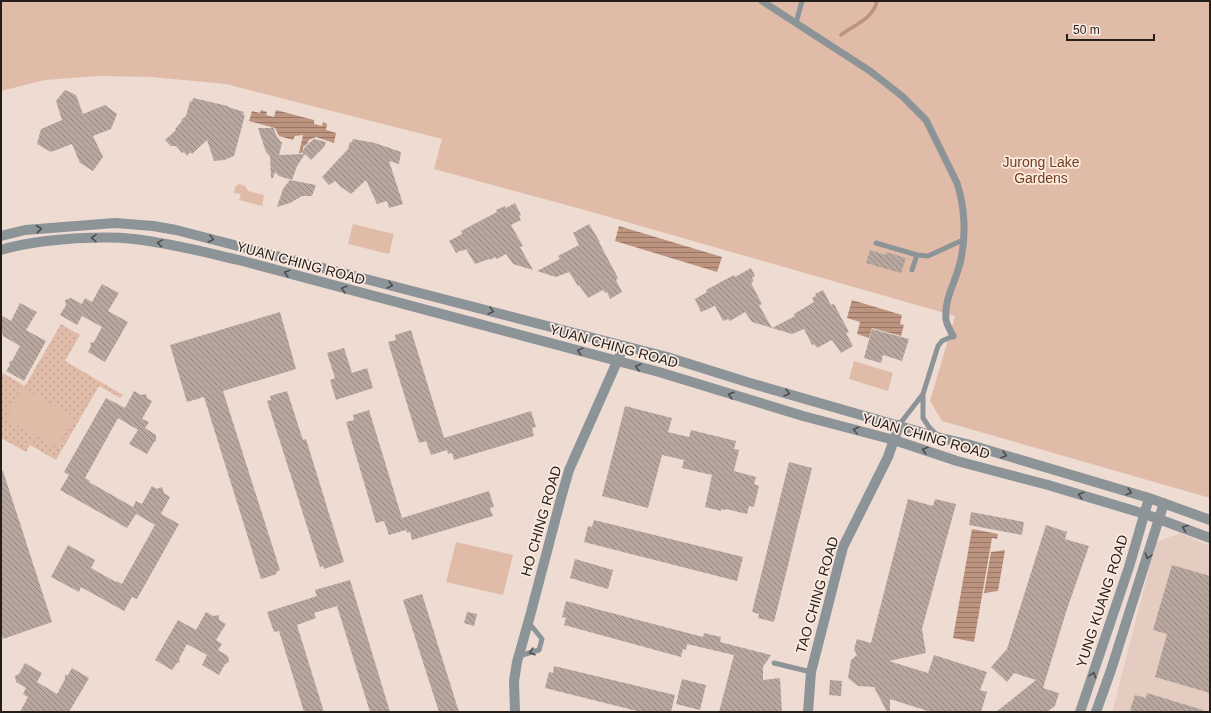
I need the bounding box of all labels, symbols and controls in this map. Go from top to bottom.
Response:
scale bar [1067,16,1154,42]
text: 50 m [1073,23,1100,37]
park label: Jurong Lake Gardens [1002,154,1080,186]
one-way arrow [36,225,42,234]
one-way arrow [91,234,97,242]
one-way arrow [207,234,214,243]
street label: YUAN CHING ROAD [235,238,367,288]
one-way arrow [157,239,164,248]
one-way arrow [284,270,290,278]
one-way arrow [386,280,393,289]
one-way arrow [341,285,348,294]
one-way arrow [487,306,494,315]
street label: YUAN CHING ROAD [548,321,680,371]
one-way arrow [576,347,583,356]
one-way arrow [635,363,642,372]
one-way arrow [783,388,790,397]
one-way arrow [728,391,735,400]
street label: YUAN CHING ROAD [860,410,992,462]
one-way arrow [853,426,860,435]
one-way arrow [922,447,929,455]
one-way arrow [1000,450,1007,459]
street label: HO CHING ROAD [518,464,564,578]
one-way arrow [1125,487,1132,496]
one-way arrow [1077,491,1084,500]
one-way arrow [1181,525,1188,533]
street label: YUNG KUANG ROAD [1073,533,1131,669]
street label: TAO CHING ROAD [793,535,841,655]
one-way arrow [1144,552,1153,559]
one-way arrow [528,647,535,656]
one-way arrow [1088,672,1097,679]

